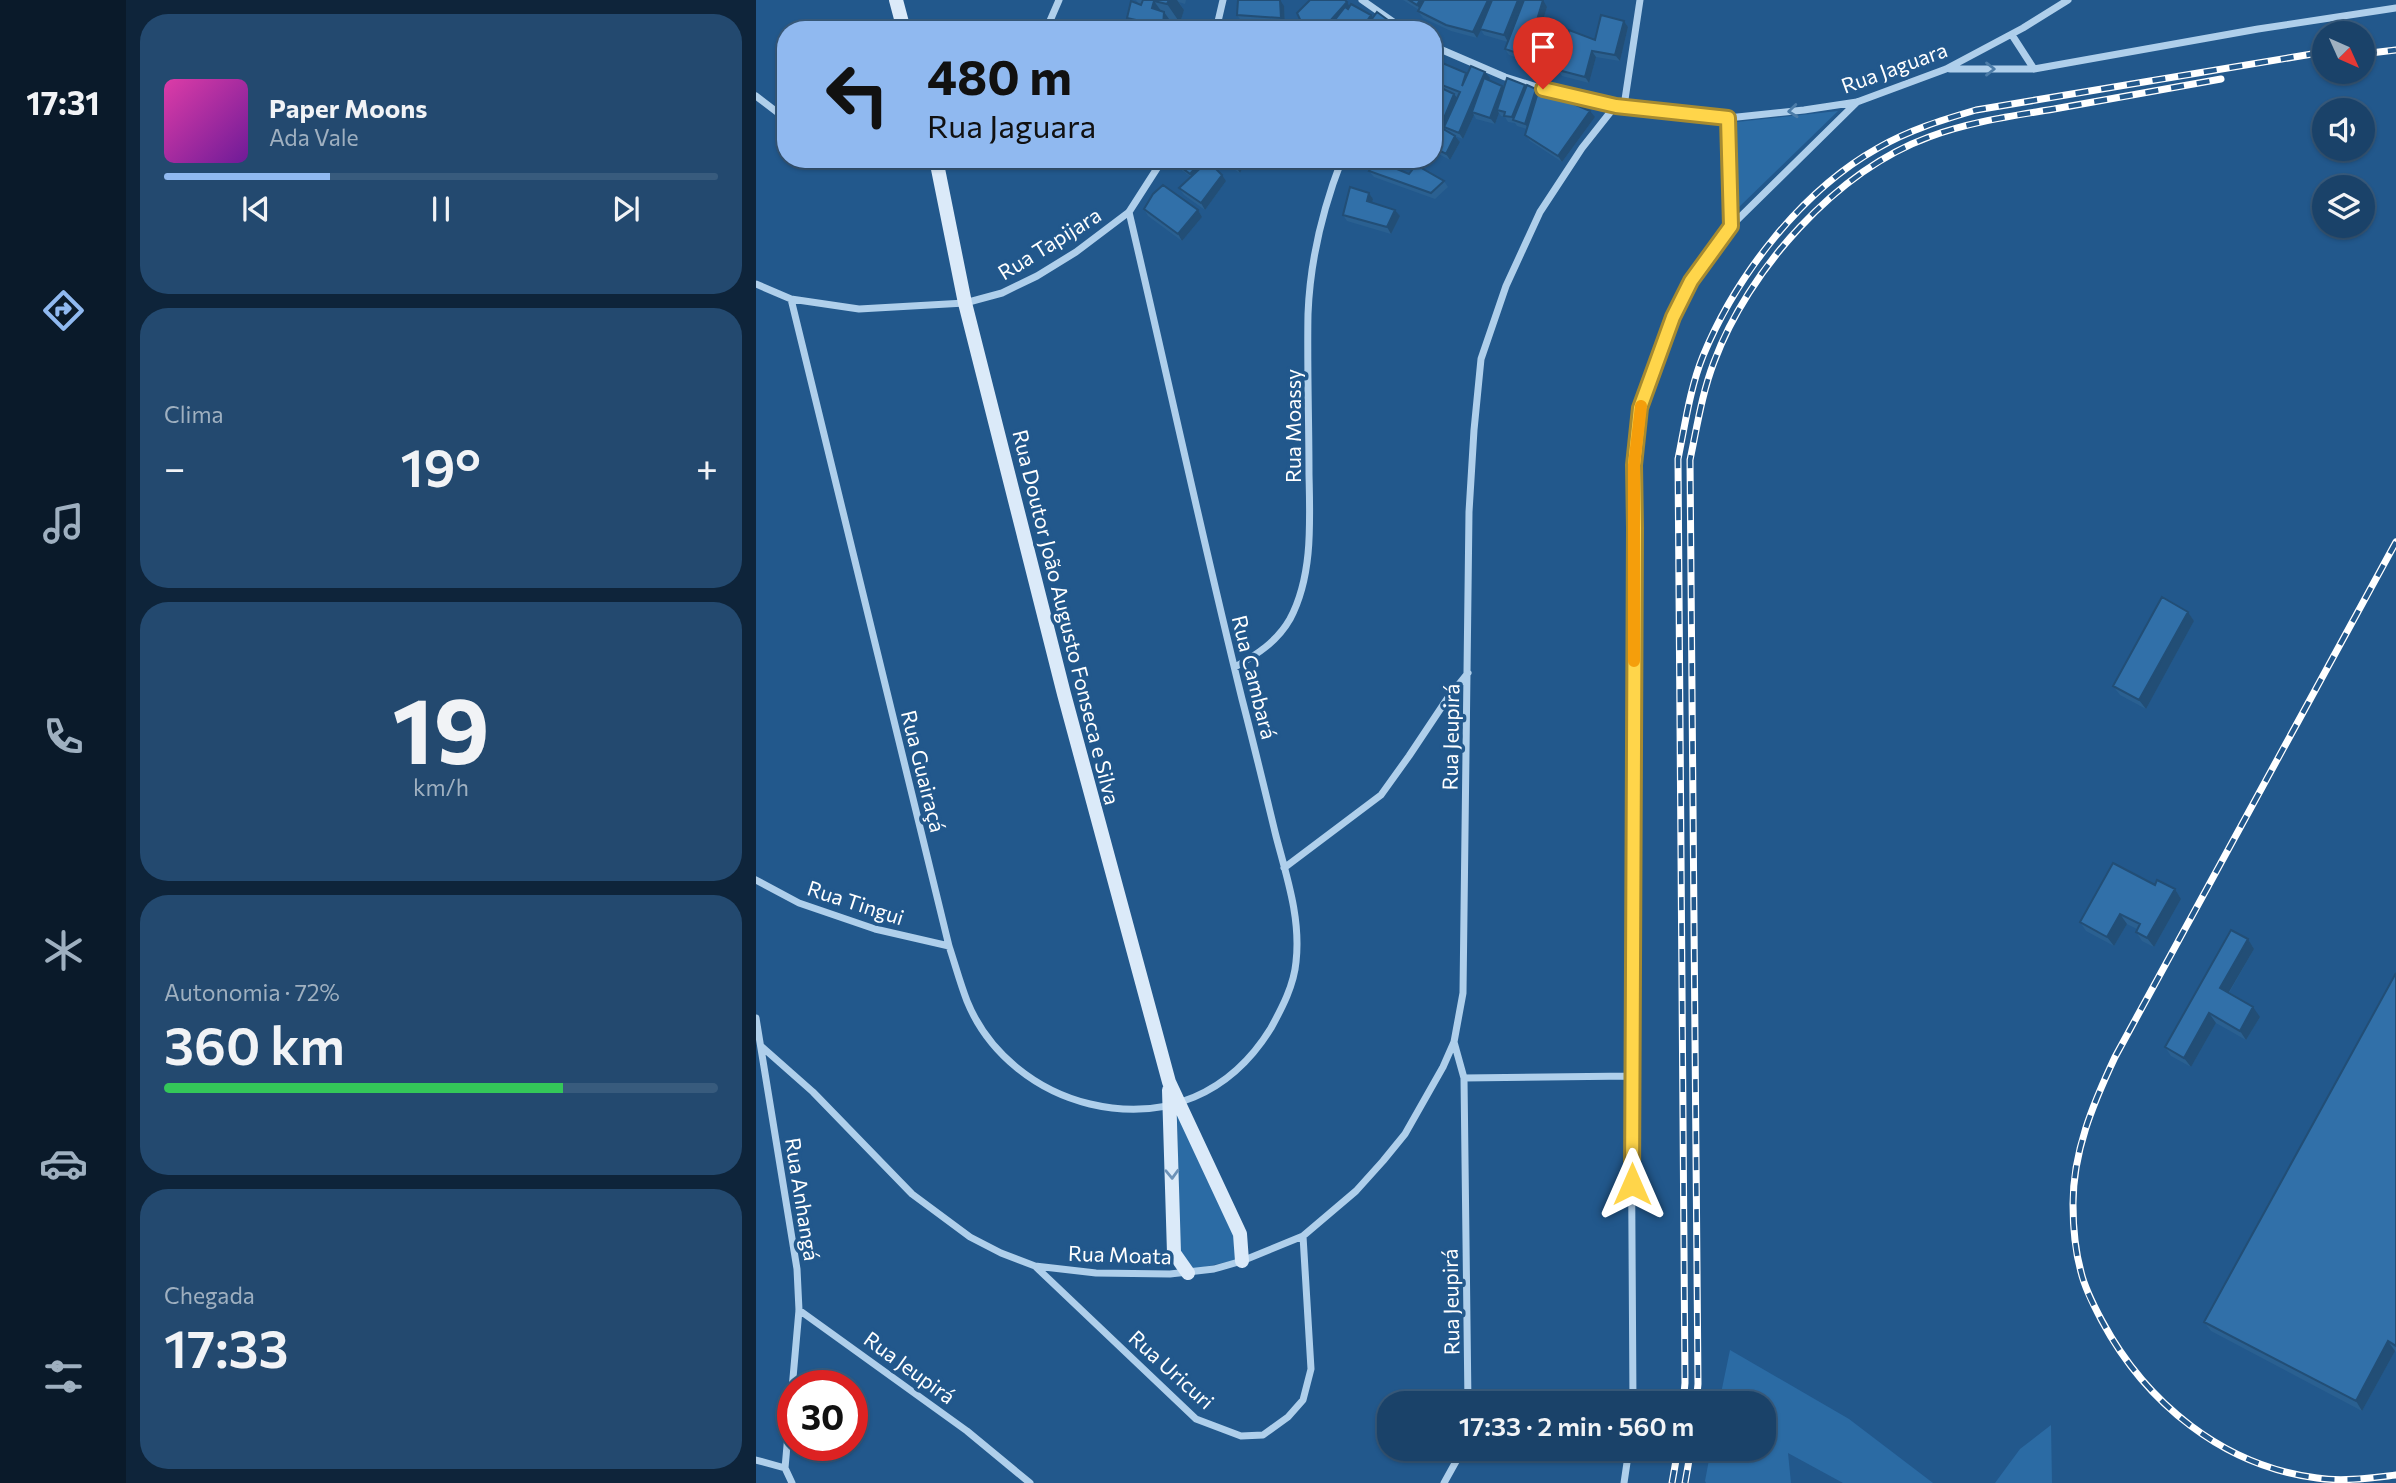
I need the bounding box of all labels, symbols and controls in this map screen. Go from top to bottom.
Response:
pin [1513,17,1573,89]
north arrow [2312,21,2375,84]
map controls [2312,21,2375,238]
icon: arrive [1524,28,1562,66]
street label: Rua Jaguara [1838,36,1950,98]
text: 480 m [927,45,1072,105]
icon: left [812,49,903,140]
one-way arrow [1985,61,1996,77]
text: 17:31 [26,82,100,122]
text: Paper Moons [269,92,427,123]
button: sound [2312,98,2375,161]
one-way arrow [1787,104,1799,119]
text: Rua Jaguara [927,105,1096,145]
text: Ada Vale [269,123,359,151]
button: layers [2312,175,2375,238]
icon: previous [237,190,275,228]
icon: pause [422,190,460,228]
icon: next [607,190,645,228]
street label: Rua Tapijara [993,201,1105,285]
icon: directions [39,286,88,335]
street label: Rua Moassy [1280,369,1305,483]
text: Clima [164,400,224,428]
street label: Rua Doutor João Augusto Fonseca e Silva [1008,427,1126,807]
text: 19° [400,434,481,498]
text: − [164,443,186,490]
text: + [696,443,718,490]
icon: music [39,499,88,548]
street label: Rua Cambará [1228,612,1282,742]
text: 19 [392,671,490,783]
street label: Rua Jeupirá [1437,684,1463,790]
street label: Rua Guairaçá [897,708,951,834]
icon: phone [39,712,88,761]
text: km/h [413,773,469,801]
street label: Rua Tingui [805,875,907,929]
icon: climate [39,926,88,975]
text: Autonomia · 72% [164,978,340,1006]
text: 360 km [164,1012,345,1076]
street label: Rua Anhangá [781,1136,825,1262]
icon: car [39,1139,88,1188]
position arrow [1595,1147,1669,1221]
one-way arrow [1164,1168,1179,1179]
street label: Rua Moata [1068,1240,1172,1268]
street label: Rua Jeupirá [1437,1249,1463,1355]
text: Chegada [164,1281,255,1309]
text: 17:33 [164,1315,289,1379]
street label: Rua Uricuri [1124,1324,1220,1414]
street label: Rua Jeupirá [860,1326,960,1408]
icon: filters [39,1352,88,1401]
speed limit sign: 30 [777,1370,868,1461]
text: 17:33 · 2 min · 560 m [1459,1410,1694,1441]

